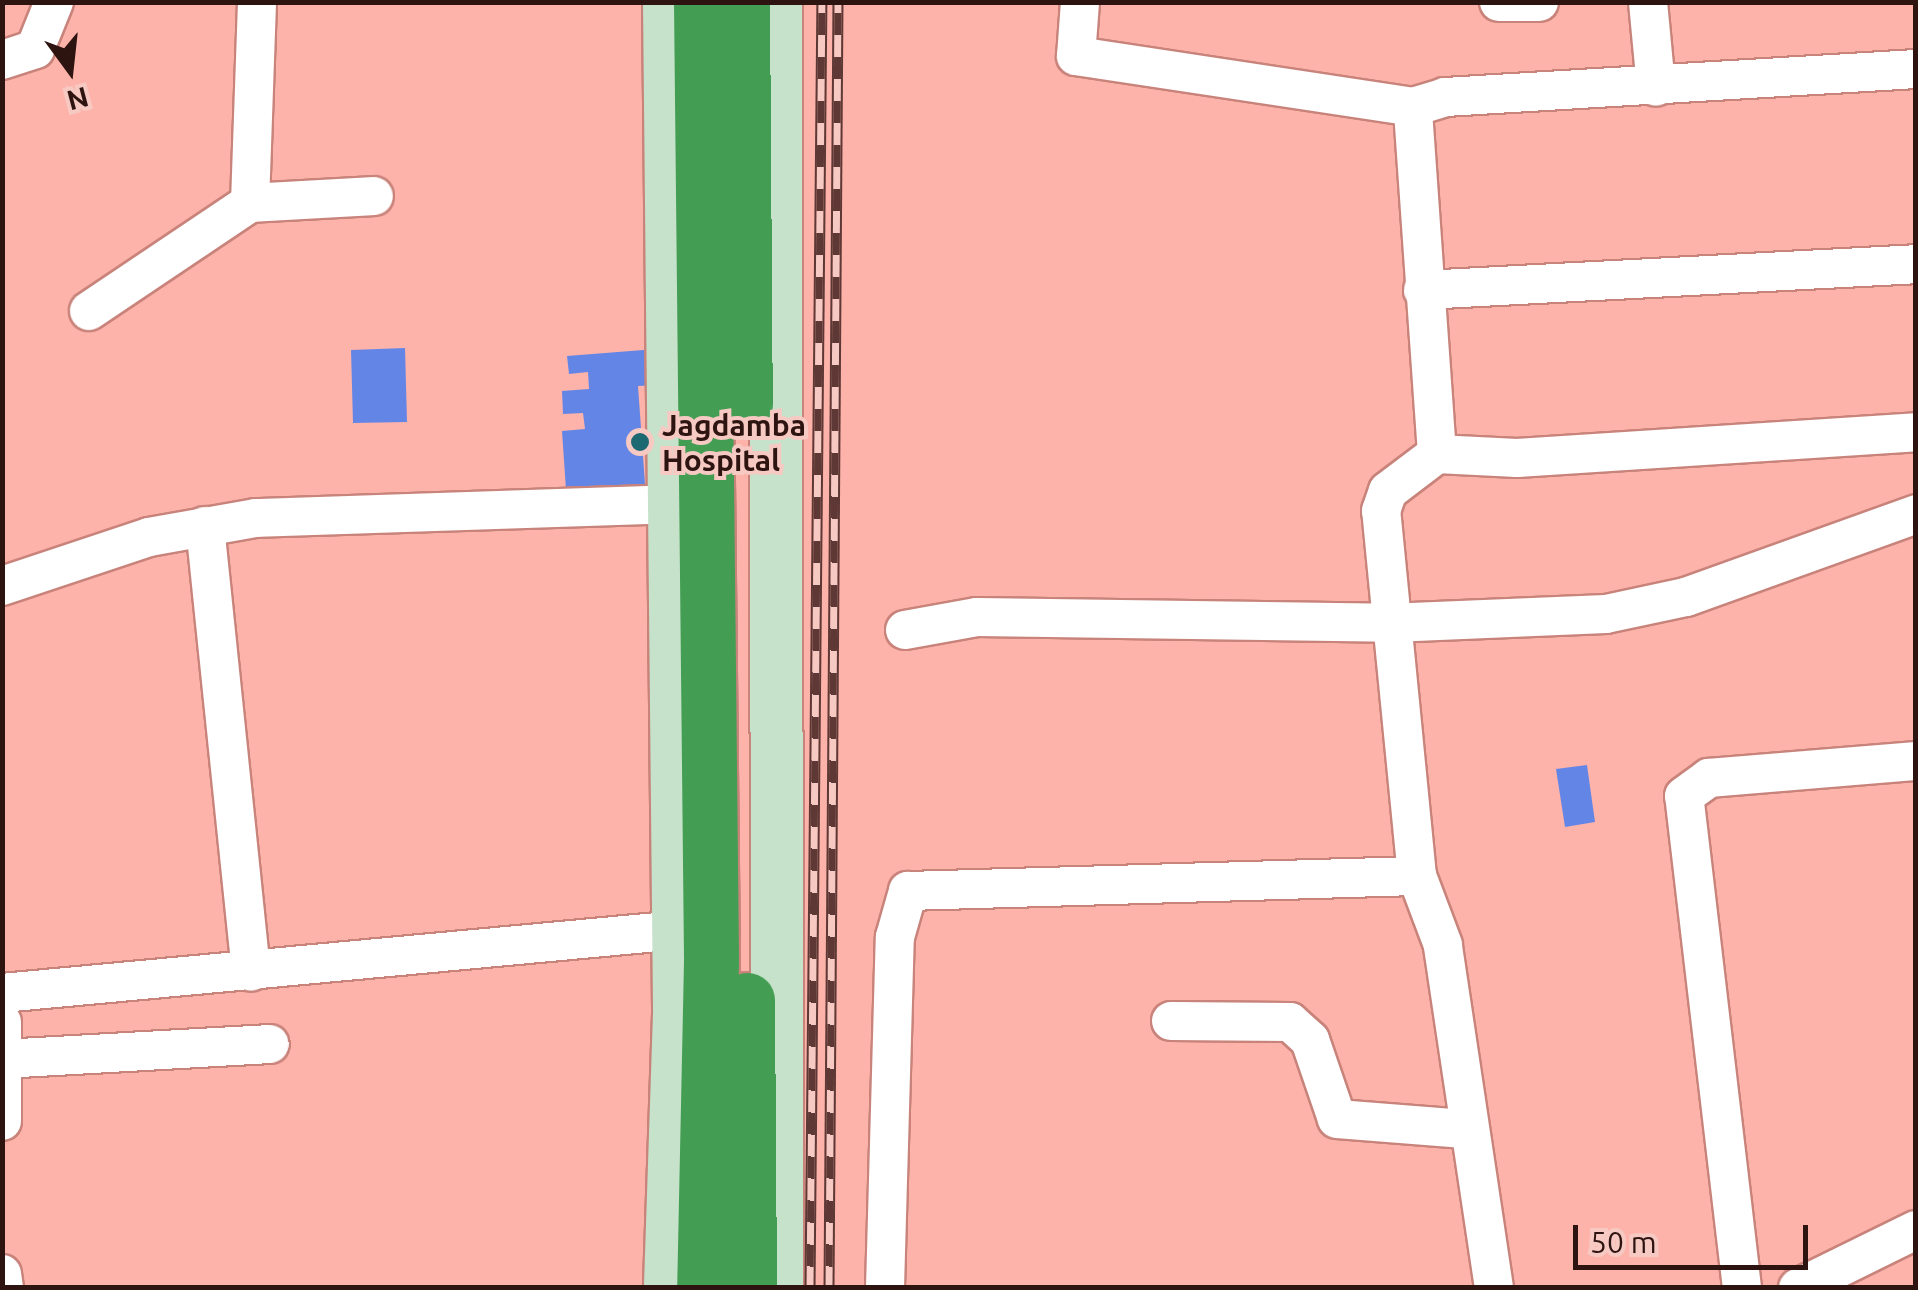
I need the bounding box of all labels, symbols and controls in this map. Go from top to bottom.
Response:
north arrow [20,20,120,120]
text: N [64,82,92,117]
place label: Jagdamba Hospital [662,407,806,478]
marker: Jagdamba Hospital [627,429,653,455]
scale bar [1578,1205,1813,1267]
text: 50 m [1590,1225,1657,1259]

